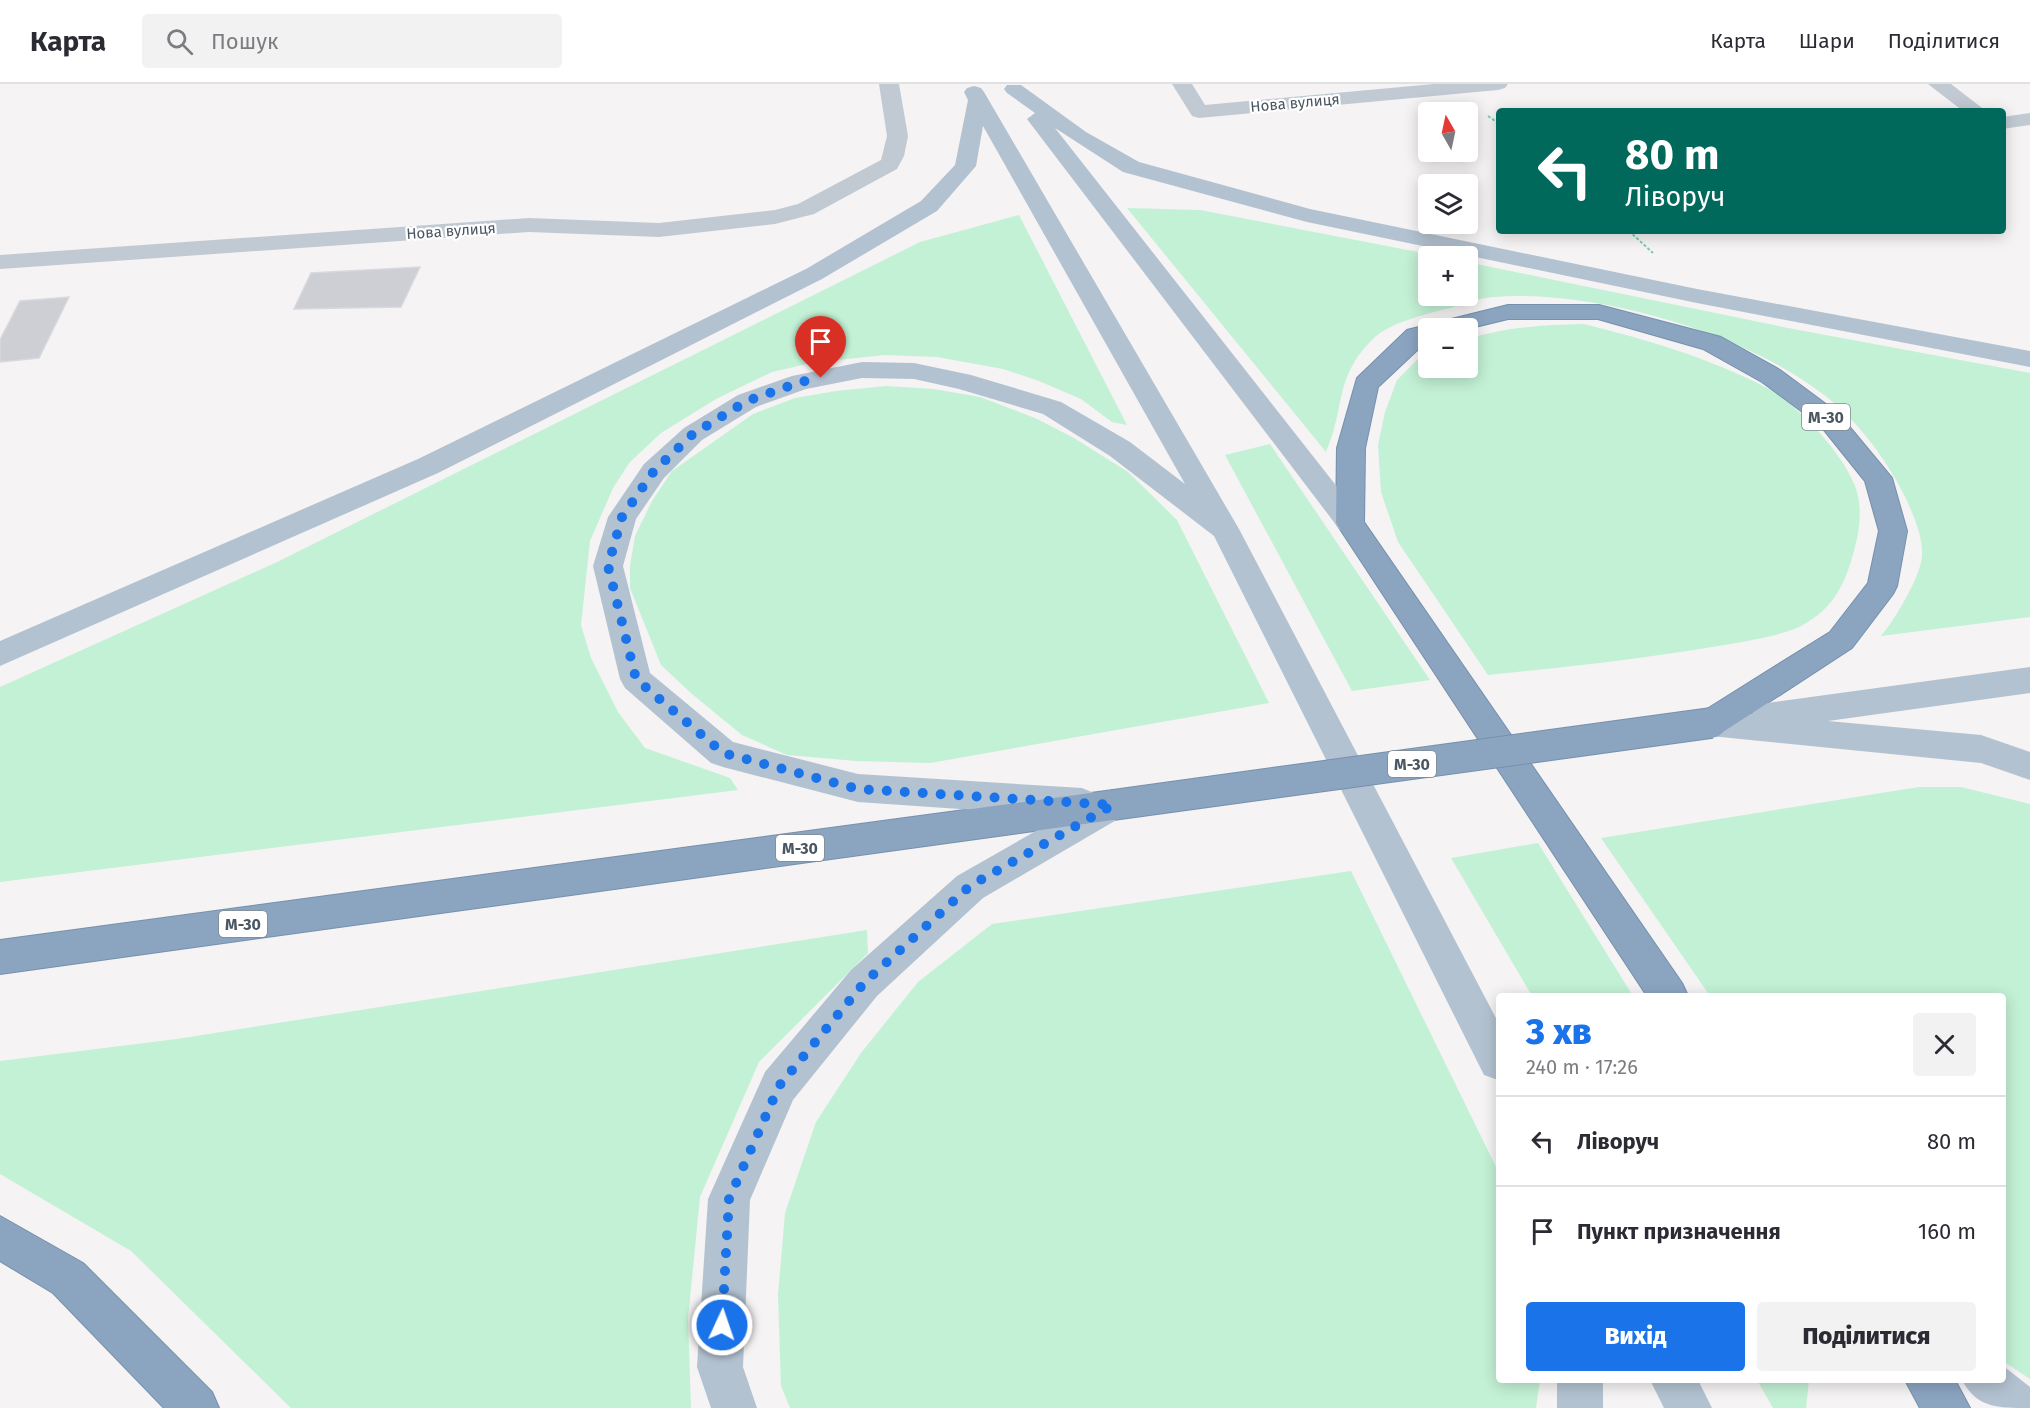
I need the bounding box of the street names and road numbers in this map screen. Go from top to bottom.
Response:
street label: Нова вулиця [1250,90,1340,116]
street label: Нова вулиця [406,219,496,243]
road number: М-30 [1802,404,1850,430]
road number: М-30 [1388,751,1436,777]
road number: М-30 [776,835,824,861]
road number: М-30 [219,911,267,937]

